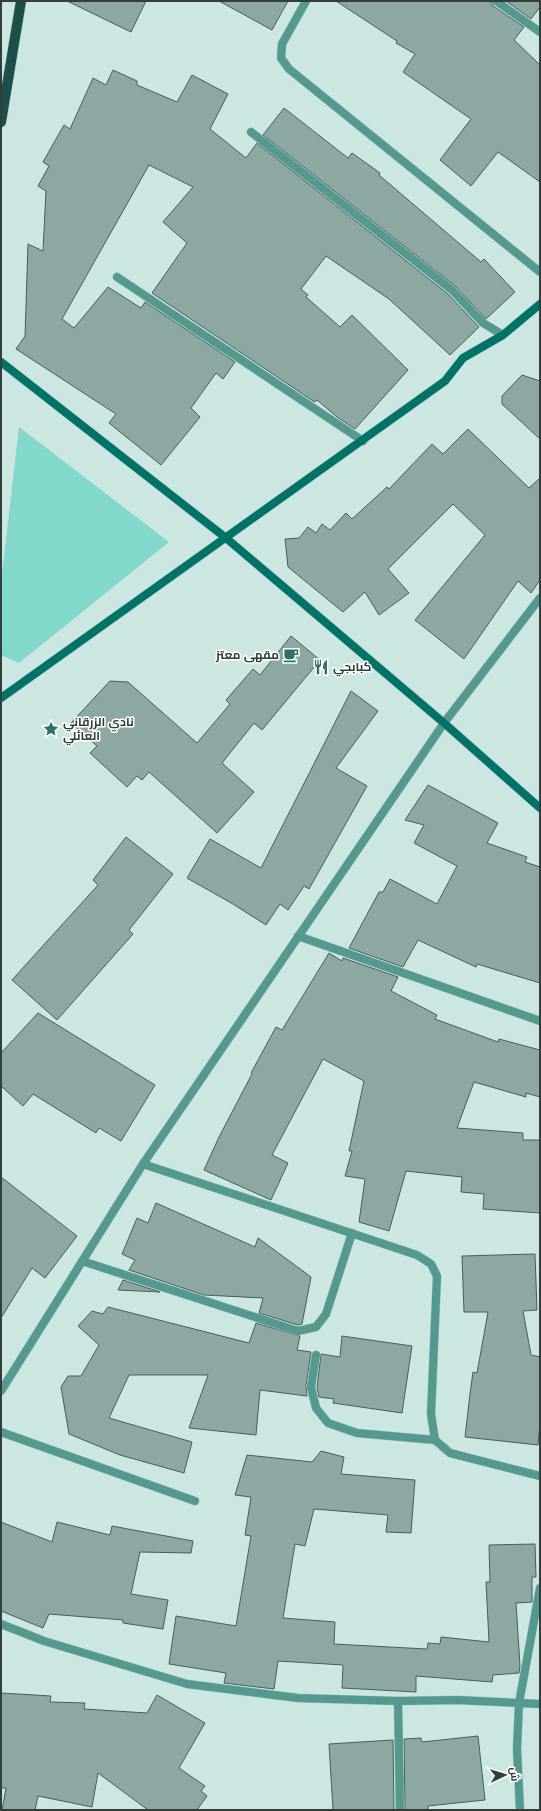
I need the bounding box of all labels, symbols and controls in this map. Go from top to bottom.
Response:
cafe icon: مقهى معتز [282,646,300,664]
place label: مقهى معتز [215,647,279,663]
restaurant icon: كبابجي [312,658,330,676]
place label: كبابجي [333,659,372,677]
place label: نادي الزرقاني العائلي [63,714,134,746]
place icon: نادي الزرقاني العائلي [42,720,60,738]
north arrow [485,1755,525,1795]
text: ش [508,1767,522,1782]

